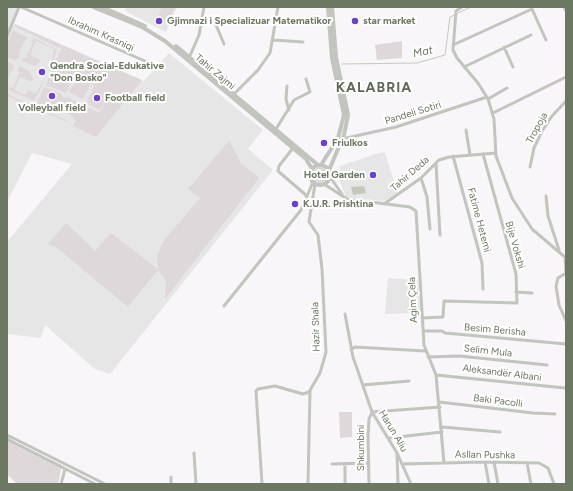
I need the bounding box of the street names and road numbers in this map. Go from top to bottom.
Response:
street label: Ibrahim Krasniqi [66,14,136,54]
street label: Tahir Zajmi [192,52,238,92]
street label: Pandeli Sotiri [383,99,443,127]
street label: Tropoja [524,110,550,146]
street label: Tahir Deda [388,154,432,194]
street label: Fatime Hetemi [465,187,493,253]
street label: Bije Vokshi [503,220,527,270]
street label: Agim Çela [406,277,420,323]
street label: Hazir Shala [309,302,323,352]
street label: Besim Berisha [464,321,526,339]
street label: Selim Mula [463,343,513,359]
street label: Aleksandër Albani [462,362,542,384]
street label: Baki Pacolli [473,392,523,410]
street label: Harun Aliu [376,408,410,454]
street label: Shkumbini [355,425,367,471]
street label: Asllan Pushka [455,448,515,462]

